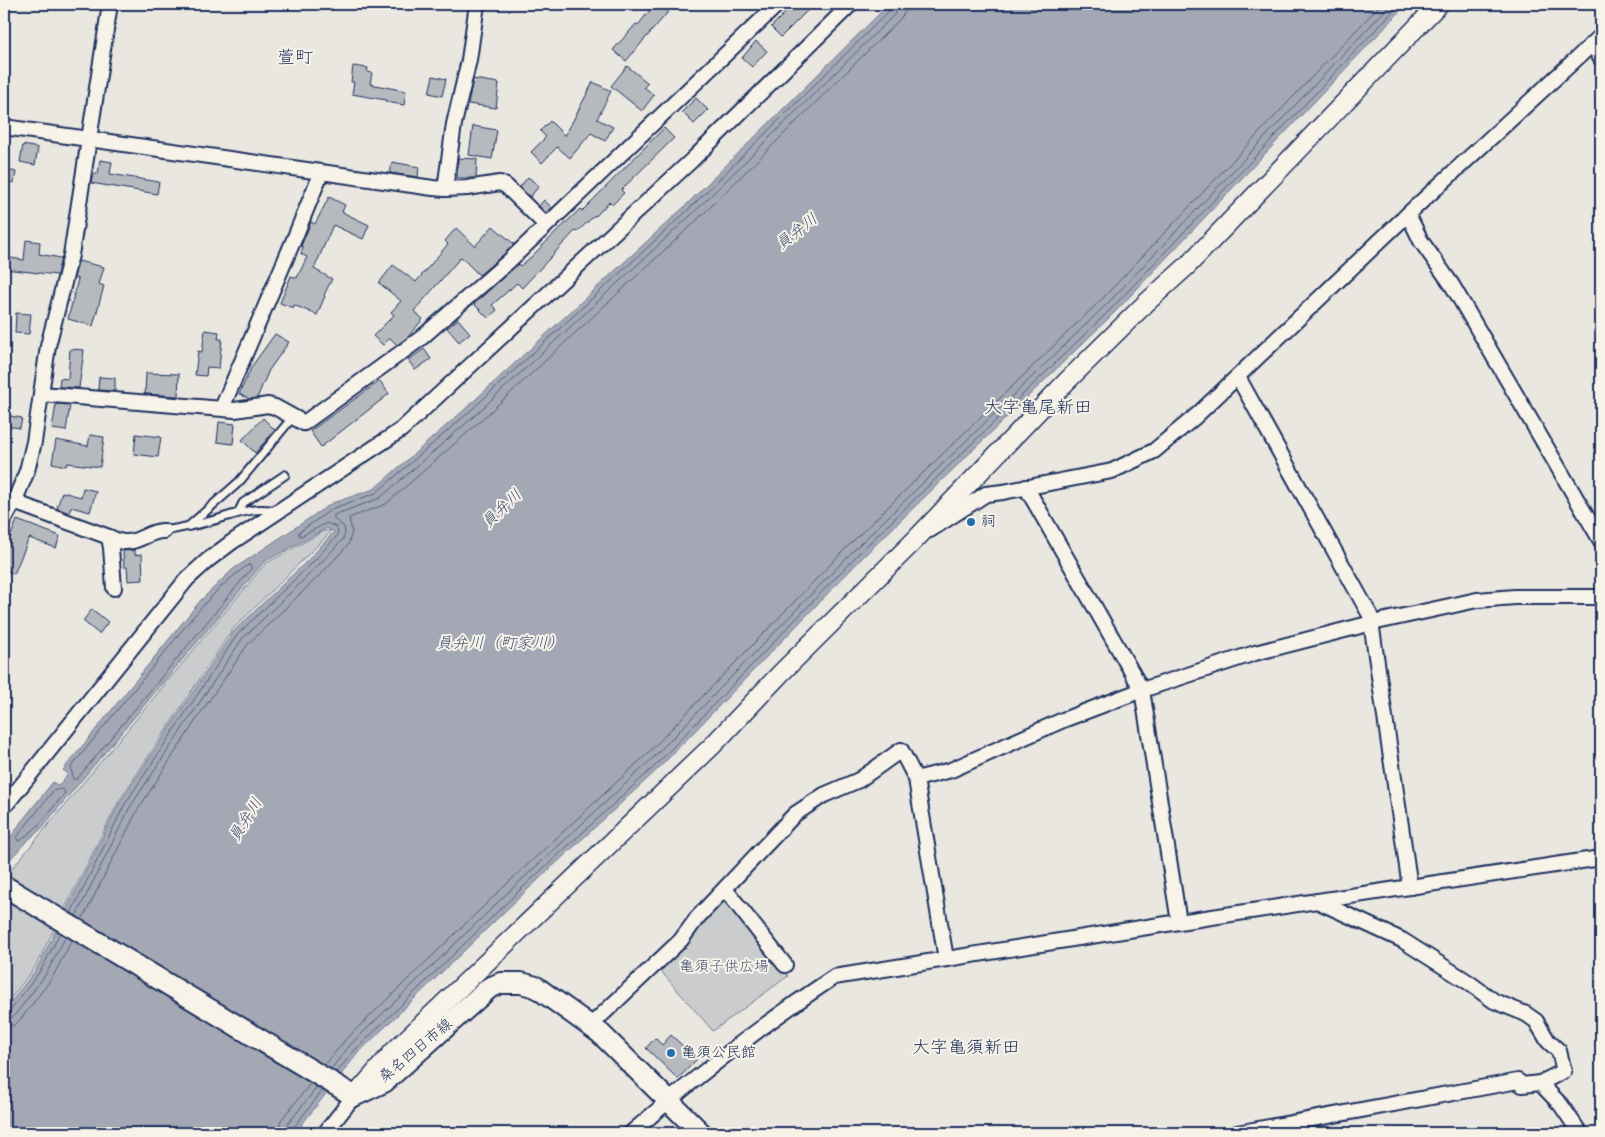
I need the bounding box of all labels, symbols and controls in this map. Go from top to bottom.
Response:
district label: 萱町 [277,46,313,70]
water label: 員弁川 [772,209,822,255]
district label: 大字亀尾新田 [984,396,1092,420]
water label: 員弁川 [477,485,527,533]
place label: 祠 [981,512,996,532]
marker: 祠 [965,516,977,528]
water label: 員弁川（町家川） [436,633,564,654]
water label: 員弁川 [224,794,268,846]
park label: 亀須子供広場 [679,957,769,977]
street label: 桑名四日市線 [375,1014,457,1088]
district label: 大字亀須新田 [912,1036,1020,1060]
place label: 亀須公民館 [681,1043,756,1063]
marker: 亀須公民館 [665,1047,677,1059]

